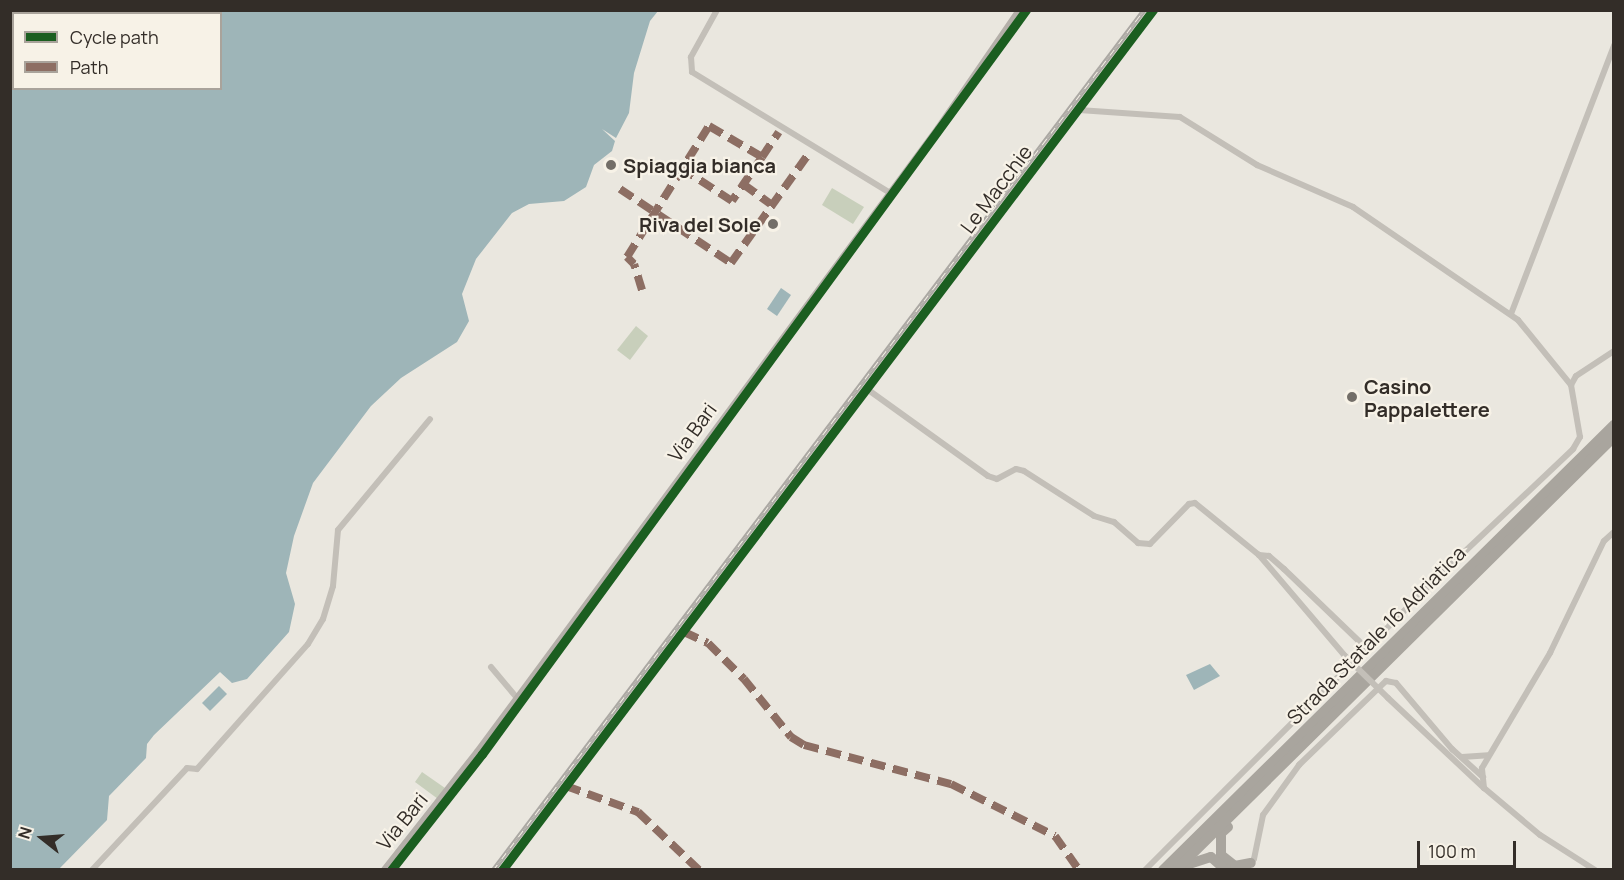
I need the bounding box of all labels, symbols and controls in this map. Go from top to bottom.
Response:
legend [12,12,222,90]
text: Cycle path [70,25,159,49]
text: Path [70,55,108,79]
street label: Le Macchie [955,140,1037,238]
place label: Spiaggia bianca [623,153,776,177]
marker: Spiaggia bianca [604,158,618,172]
place label: Riva del Sole [639,212,761,236]
marker: Riva del Sole [766,217,780,231]
place label: Casino Pappalettere [1364,374,1490,421]
marker: Casino Pappalettere [1345,390,1359,404]
street label: Via Bari [663,398,721,466]
street label: Strada Statale 16 Adriatica [1282,541,1470,729]
street label: Via Bari [372,788,432,854]
north arrow [12,808,72,868]
text: N [13,824,37,841]
scale bar [1420,829,1519,867]
text: 100 m [1428,839,1476,863]

